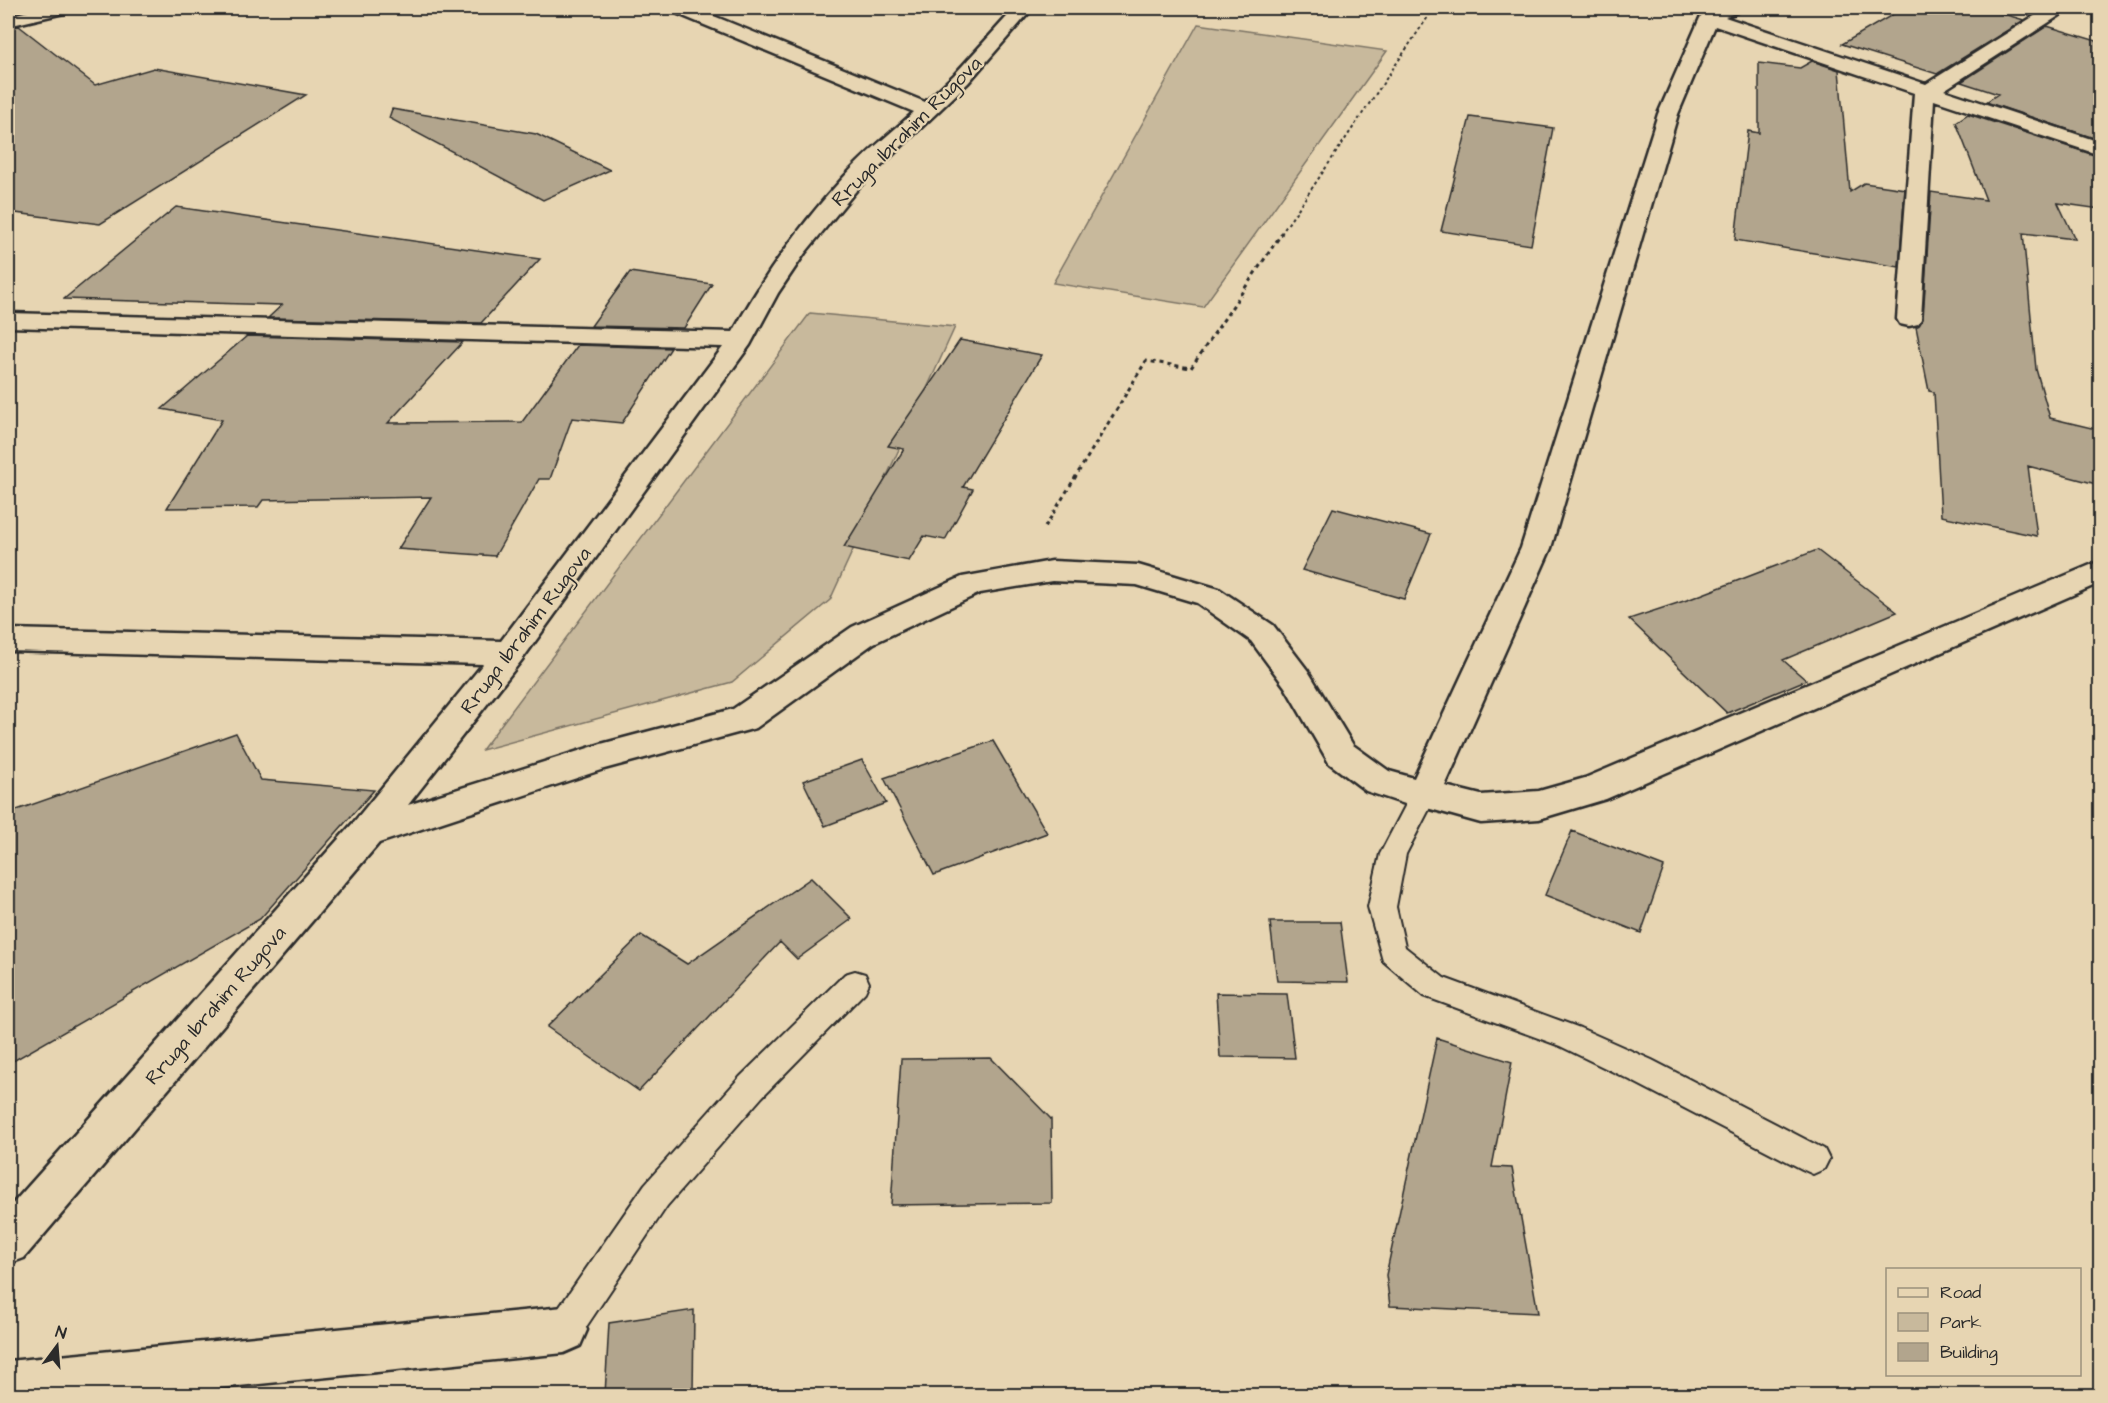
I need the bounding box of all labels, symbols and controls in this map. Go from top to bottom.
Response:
street label: Rruga Ibrahim Rugova [825,50,989,214]
street label: Rruga Ibrahim Rugova [454,541,599,720]
street label: Rruga Ibrahim Rugova [139,920,293,1092]
legend [1886,1268,2081,1376]
text: Road [1940,1280,1981,1305]
text: Park [1940,1310,1982,1335]
north arrow [27,1316,87,1376]
text: N [53,1321,69,1344]
text: Building [1940,1340,1998,1366]

